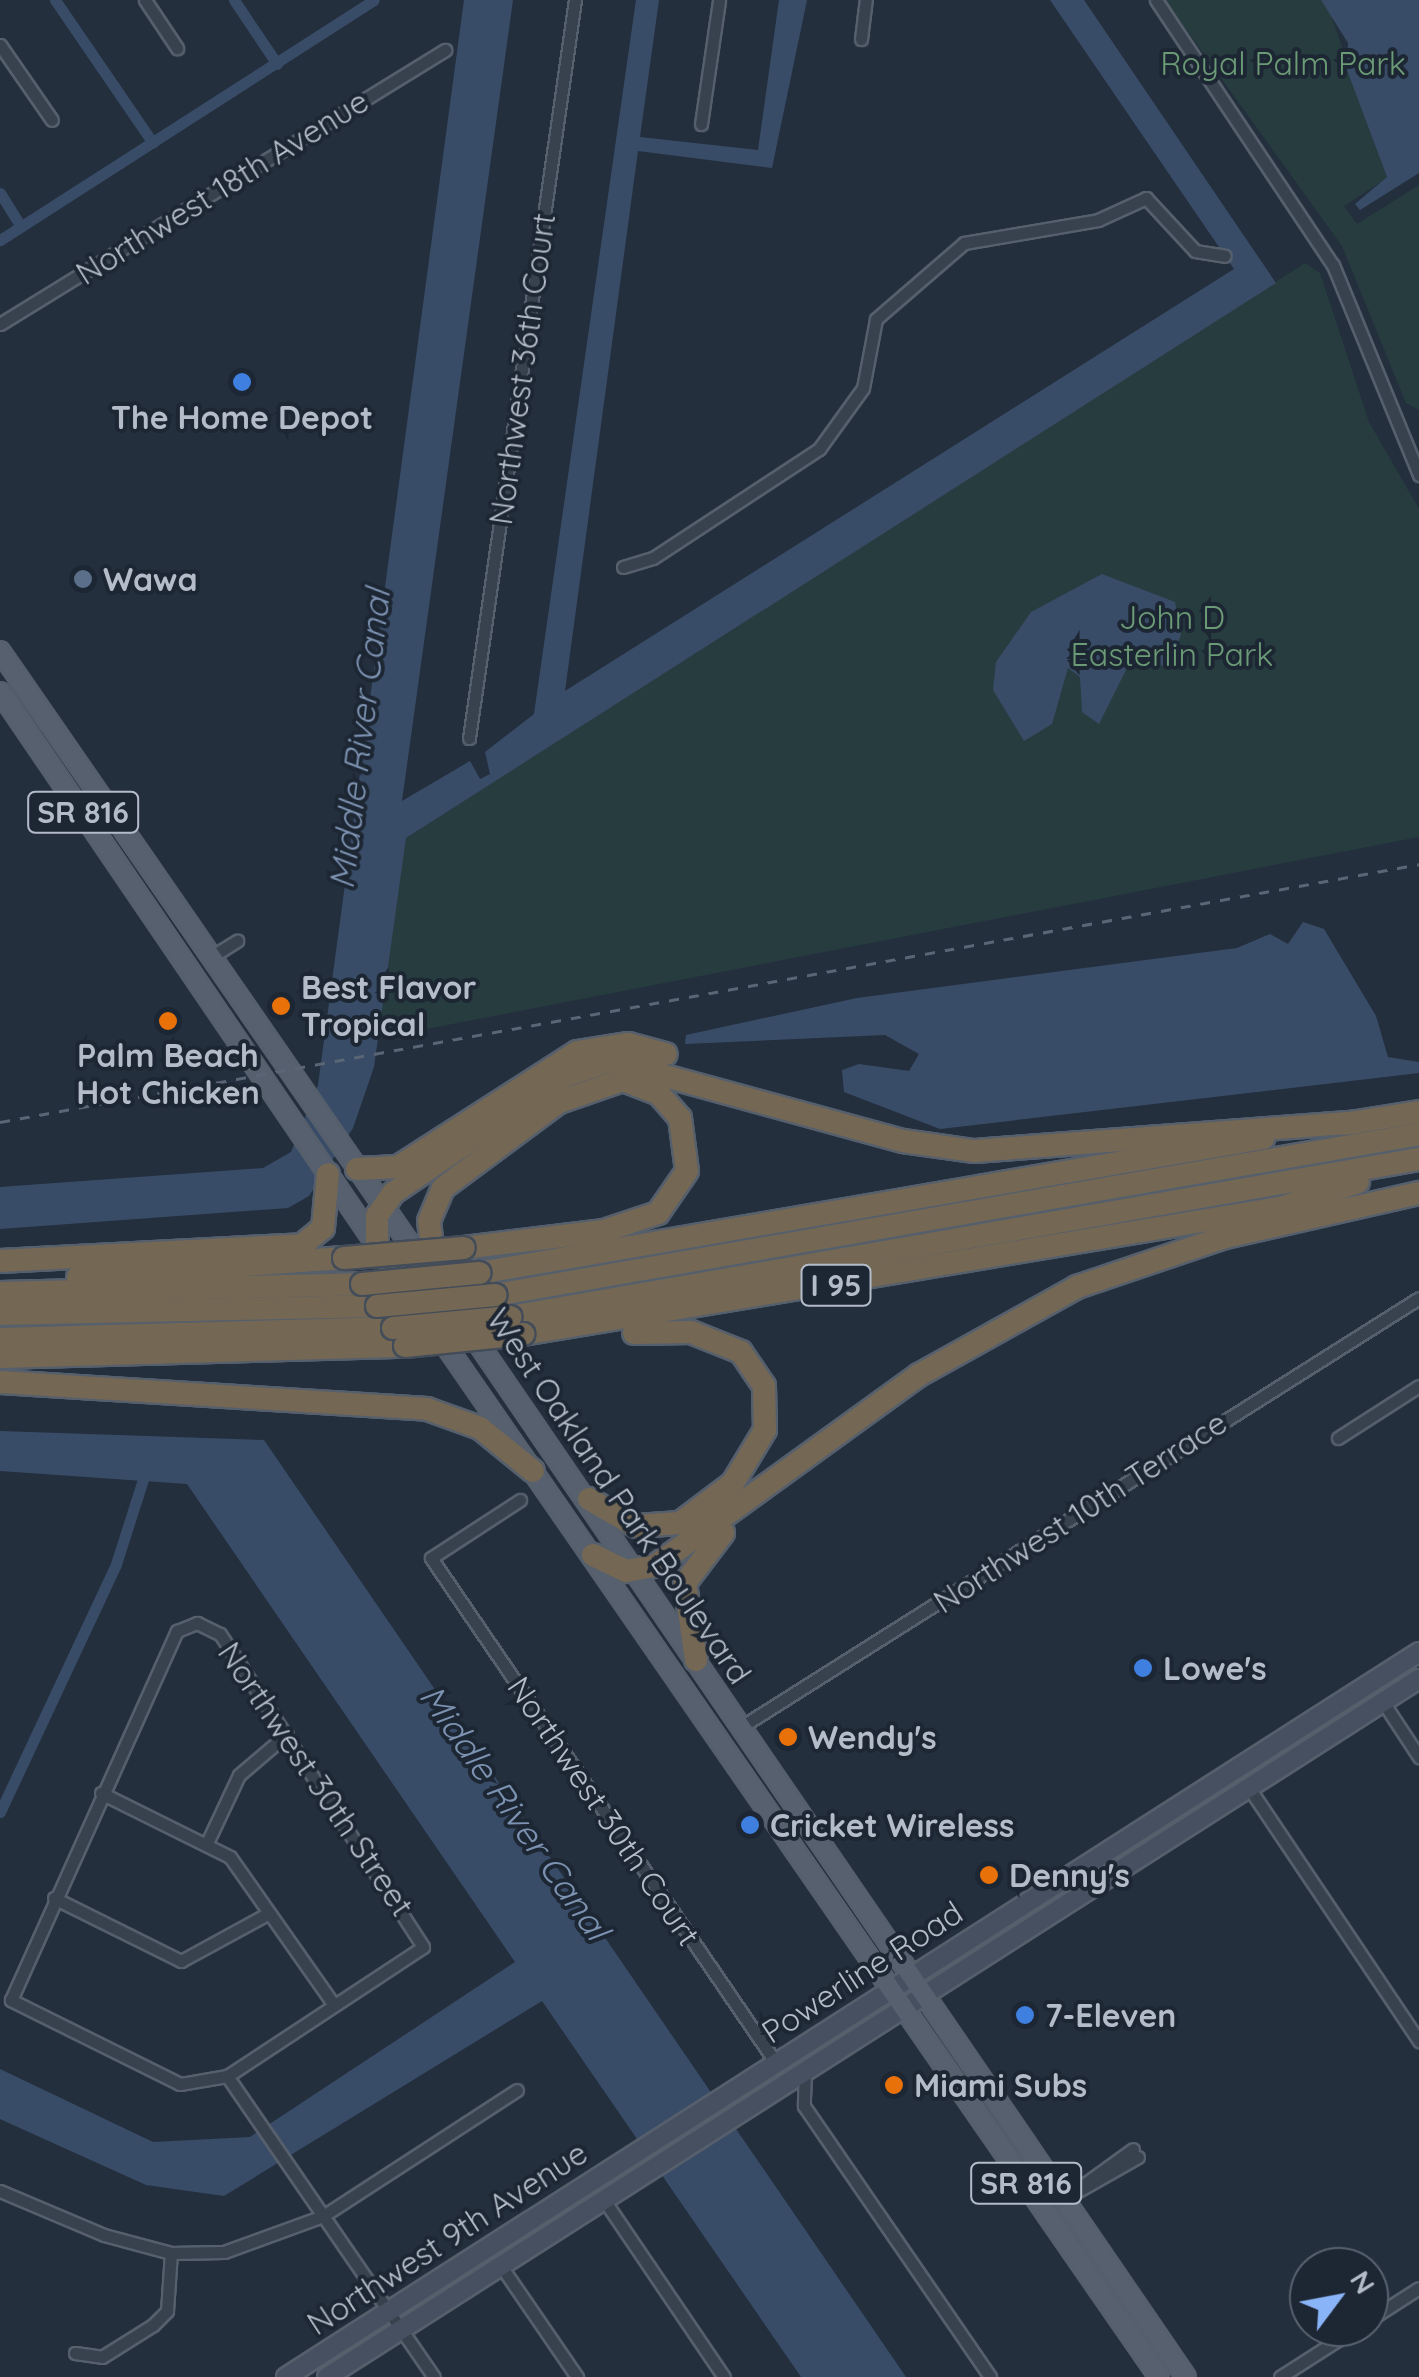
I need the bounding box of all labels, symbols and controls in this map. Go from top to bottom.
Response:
park label: Royal Palm Park [1160,44,1406,82]
street label: Northwest 18th Avenue [69,81,375,293]
street label: Northwest 36th Court [481,211,563,527]
marker: The Home Depot [231,371,253,393]
place label: The Home Depot [111,398,373,436]
place label: Wawa [103,560,198,598]
marker: Wawa [72,568,94,590]
water label: Middle River Canal [320,587,398,891]
park label: John D Easterlin Park [1071,599,1273,674]
road number: SR 816 [26,787,140,837]
place label: Best Flavor Tropical [301,969,476,1044]
marker: Best Flavor Tropical [270,995,292,1017]
marker: Palm Beach Hot Chicken [157,1010,179,1032]
place label: Palm Beach Hot Chicken [76,1037,260,1112]
road number: I 95 [798,1260,874,1310]
street label: West Oakland Park Boulevard [479,1301,759,1691]
street label: Northwest 10th Terrace [926,1403,1234,1621]
street label: Northwest 30th Street [210,1635,422,1923]
place label: Lowe's [1163,1649,1267,1687]
marker: Lowe's [1132,1657,1154,1679]
street label: Northwest 30th Court [500,1669,708,1953]
water label: Middle River Canal [411,1676,619,1948]
place label: Wendy's [808,1718,937,1756]
marker: Wendy's [777,1726,799,1748]
place label: Cricket Wireless [770,1806,1014,1844]
marker: Cricket Wireless [739,1814,761,1836]
place label: Denny's [1009,1856,1130,1894]
marker: Denny's [978,1864,1000,1886]
street label: Powerline Road [754,1893,970,2051]
place label: 7-Eleven [1045,1996,1176,2034]
marker: 7-Eleven [1014,2004,1036,2026]
place label: Miami Subs [914,2066,1087,2104]
marker: Miami Subs [883,2074,905,2096]
street label: Northwest 9th Avenue [300,2133,594,2343]
road number: SR 816 [968,2158,1084,2208]
north arrow [1289,2247,1389,2347]
text: N [1343,2264,1383,2300]

